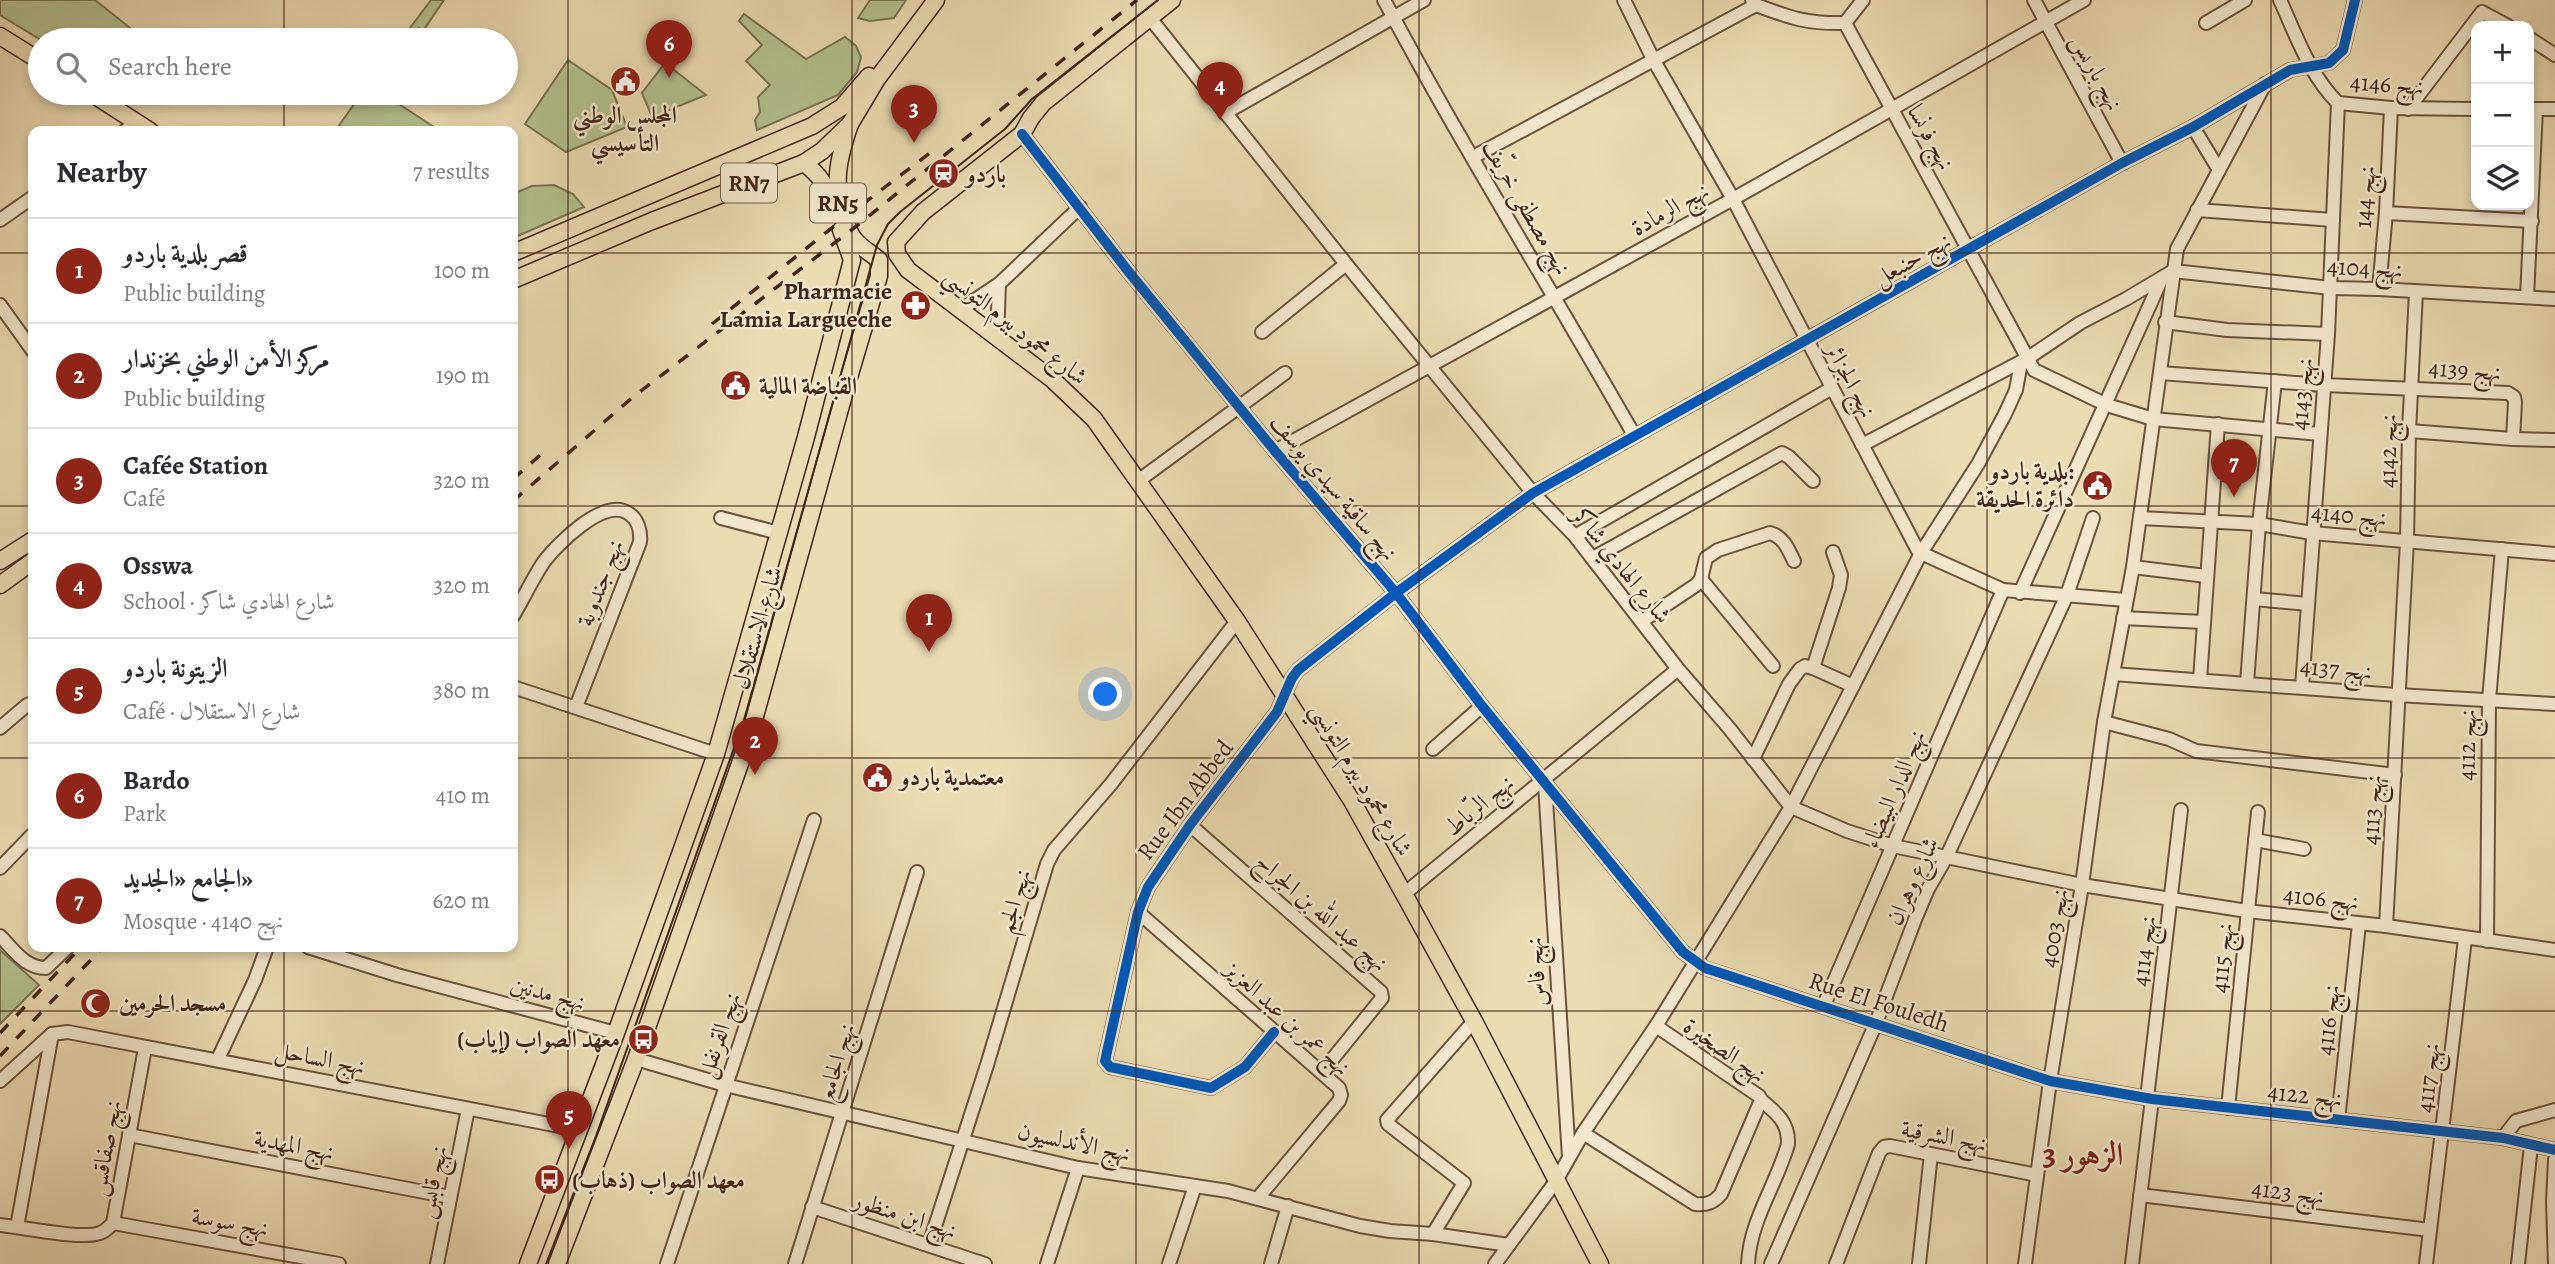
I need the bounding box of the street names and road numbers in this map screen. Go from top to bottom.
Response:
street label: نهج باريس [2059,28,2131,118]
street label: نهج 4146 [2349,65,2425,108]
street label: نهج فرنسا [1895,98,1962,178]
street label: نهج مصطفى خريّف [1471,133,1579,283]
road number: RN7 [721,164,777,202]
street label: نهج 144 [2347,165,2388,230]
street label: نهج الرمادة [1625,174,1717,248]
road number: RN5 [810,184,866,222]
street label: نهج حنبعل [1867,225,1959,298]
street label: نهج 4104 [2326,250,2404,291]
street label: شارع محمود بيرم التونسي [934,260,1095,397]
street label: نهج الجزائر [1812,334,1884,426]
street label: نهج 4139 [2427,351,2502,393]
street label: نهج 4143 [2283,356,2326,432]
street label: نهج ساقية سيدي يوسف [1259,407,1405,571]
street label: نهج 4142 [2371,414,2410,488]
street label: نهج 4140 [2310,496,2388,539]
street label: شارع الهادي شاكر [1560,498,1679,633]
street label: نهج جندوبة [569,535,636,633]
street label: شارع الاستقلال [724,563,794,694]
street label: نهج 4137 [2298,650,2373,693]
street label: شارع محمود بيرم التونسي [1298,696,1421,865]
street label: نهج 4112 [2450,709,2489,781]
street label: نهج الدار البيضاء [1855,725,1938,855]
street label: Rue Ibn Abbed [1129,733,1241,867]
street label: نهج الرّباط [1437,767,1524,847]
street label: نهج 4113 [2354,774,2395,846]
street label: شارع وهران [1878,832,1950,932]
street label: نهج عبد الله بن الجراح [1246,843,1397,982]
street label: نهج الجم [989,865,1045,939]
street label: نهج 4106 [2281,878,2360,923]
street label: نهج 4003 [2032,886,2081,970]
street label: نهج 4114 [2124,914,2169,989]
street label: نهج 4115 [2203,922,2246,995]
street label: نهج فاس [1518,936,1559,1008]
street label: نهج عمر بن عبد العزيز [1213,951,1358,1087]
street label: Rue El Fouledh [1805,964,1953,1040]
street label: نهج مدنين [506,968,589,1023]
street label: نهج 4116 [2308,983,2353,1058]
street label: نهج القرنفل [689,988,753,1084]
street label: نهج الصخيرة [1674,1010,1773,1094]
street label: نهج الجامع [809,1019,869,1107]
street label: نهج الساحل [271,1034,368,1087]
street label: نهج 4117 [2408,1041,2453,1115]
street label: نهج 4122 [2266,1075,2344,1120]
street label: نهج صفاقس [81,1097,134,1199]
street label: نهج الشرقية [1897,1112,1990,1165]
street label: نهج الأندلسيون [1013,1114,1133,1174]
street label: نهج المهدية [250,1122,337,1173]
street label: نهج قابس [409,1143,460,1222]
street label: نهج 4123 [2249,1172,2326,1217]
street label: نهج ابن منظور [846,1183,961,1252]
street label: نهج سوسة [188,1200,271,1249]

